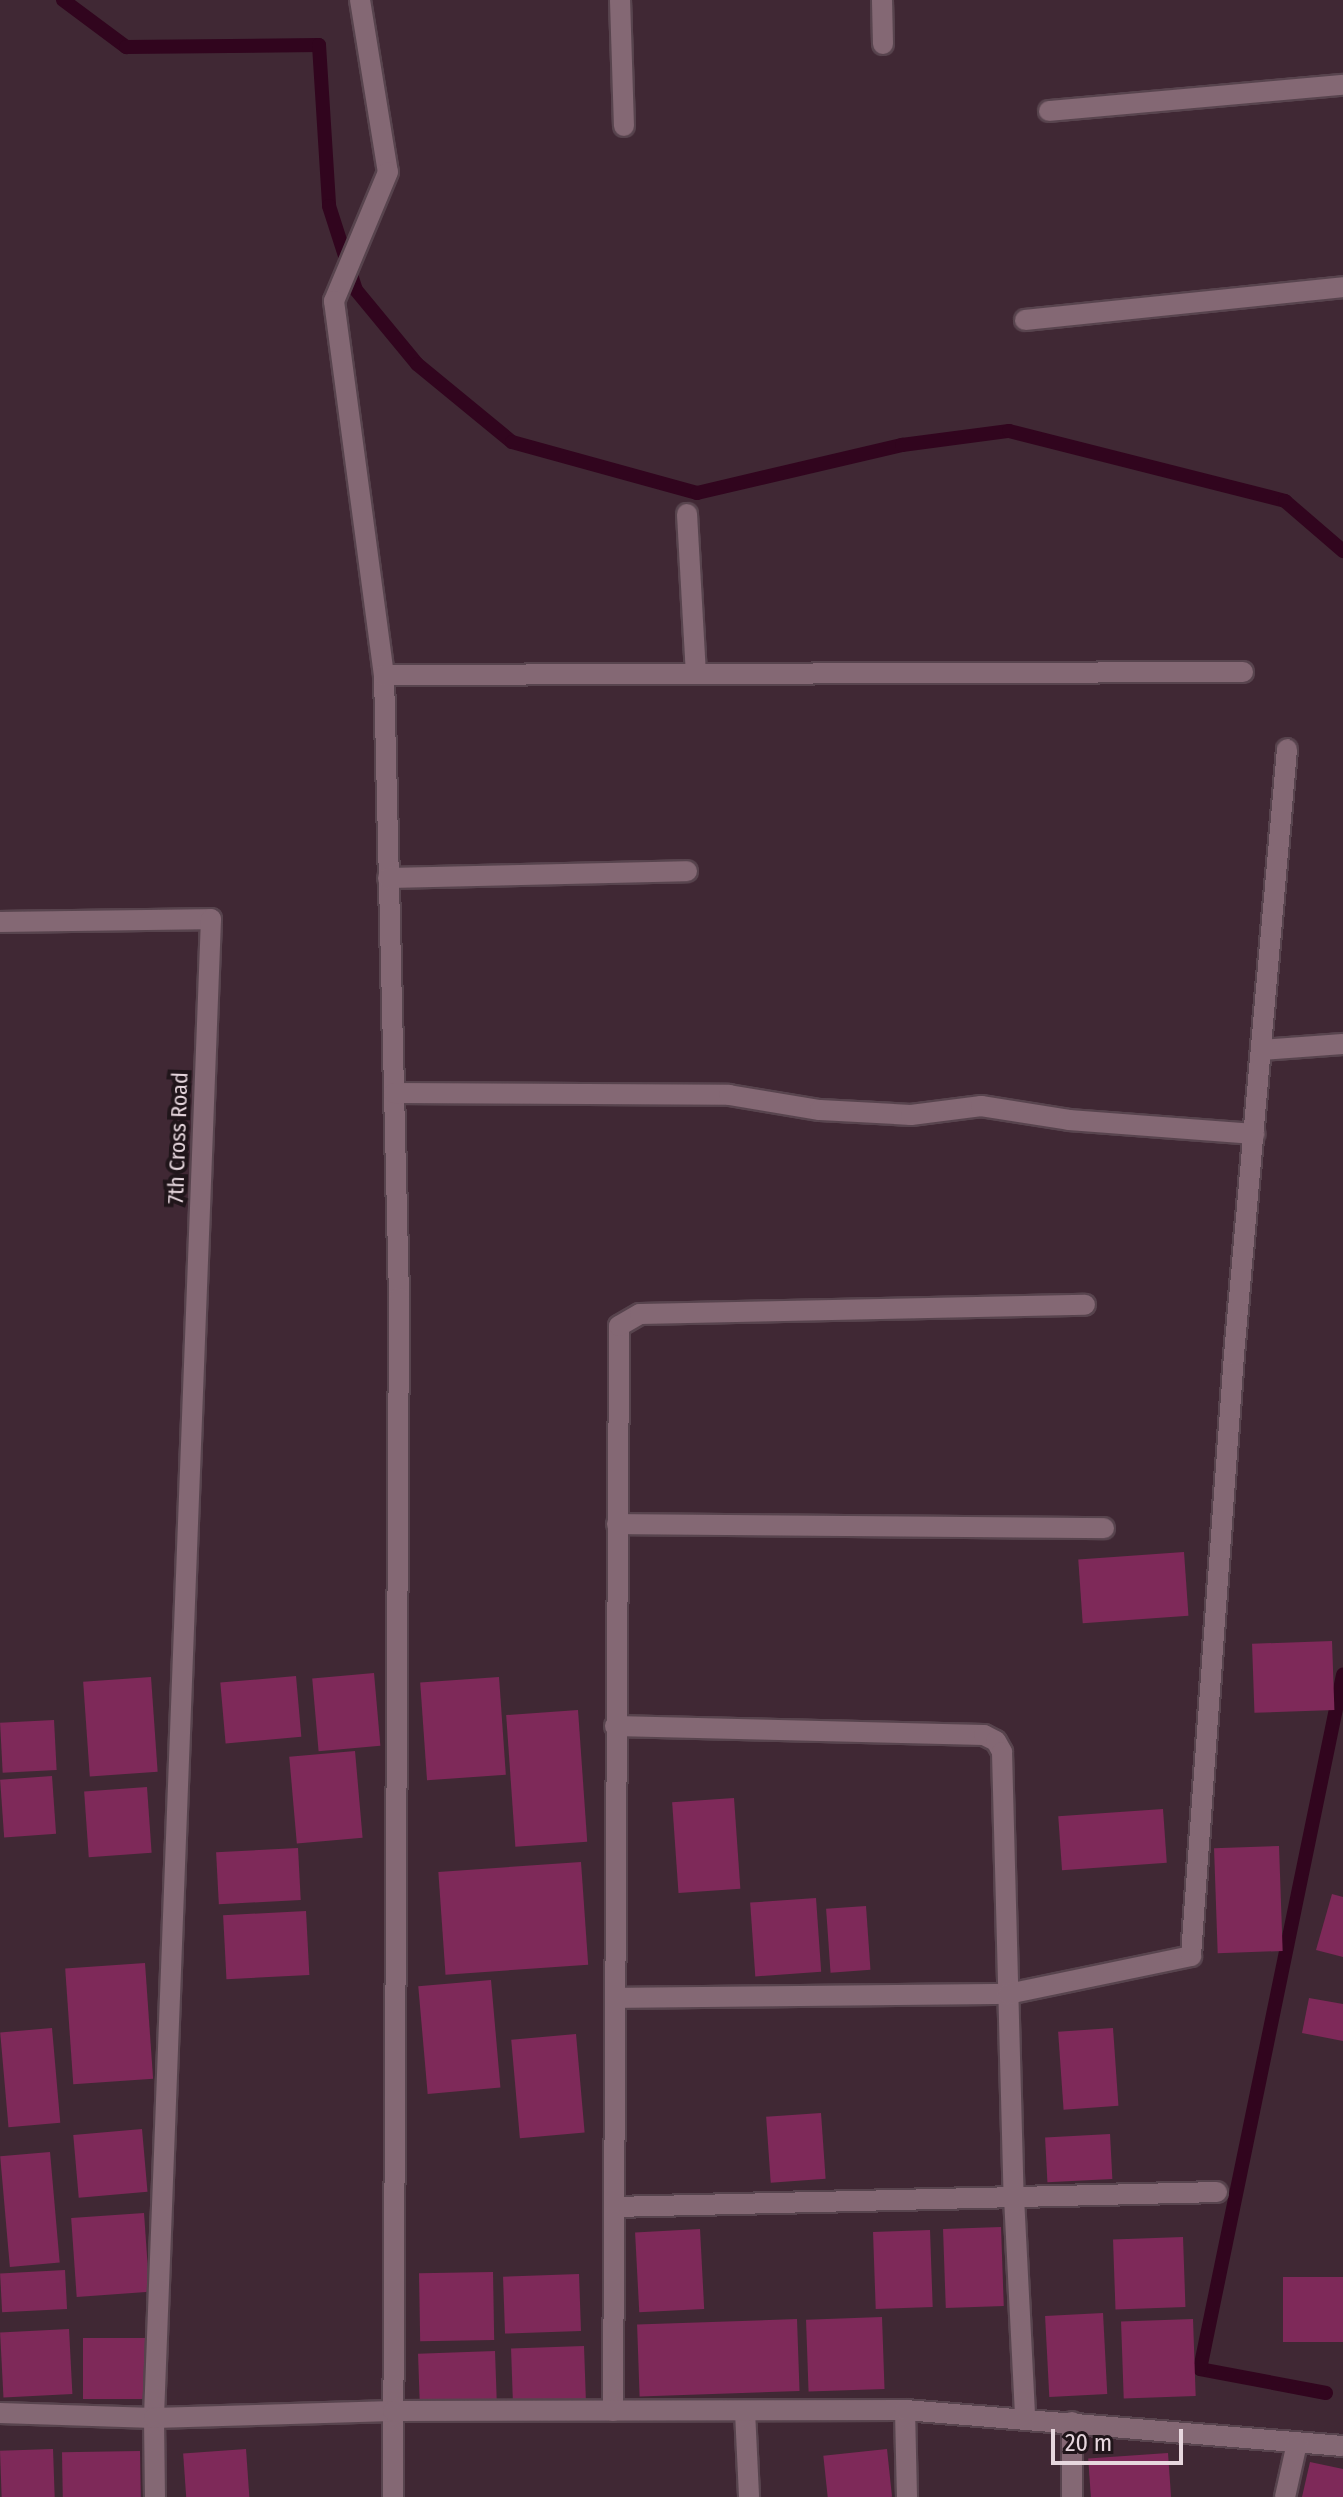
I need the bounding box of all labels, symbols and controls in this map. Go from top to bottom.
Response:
street label: 7th Cross Road [163,1072,193,1204]
scale bar [1055,2413,1187,2463]
text: 20 m [1065,2429,1112,2457]

